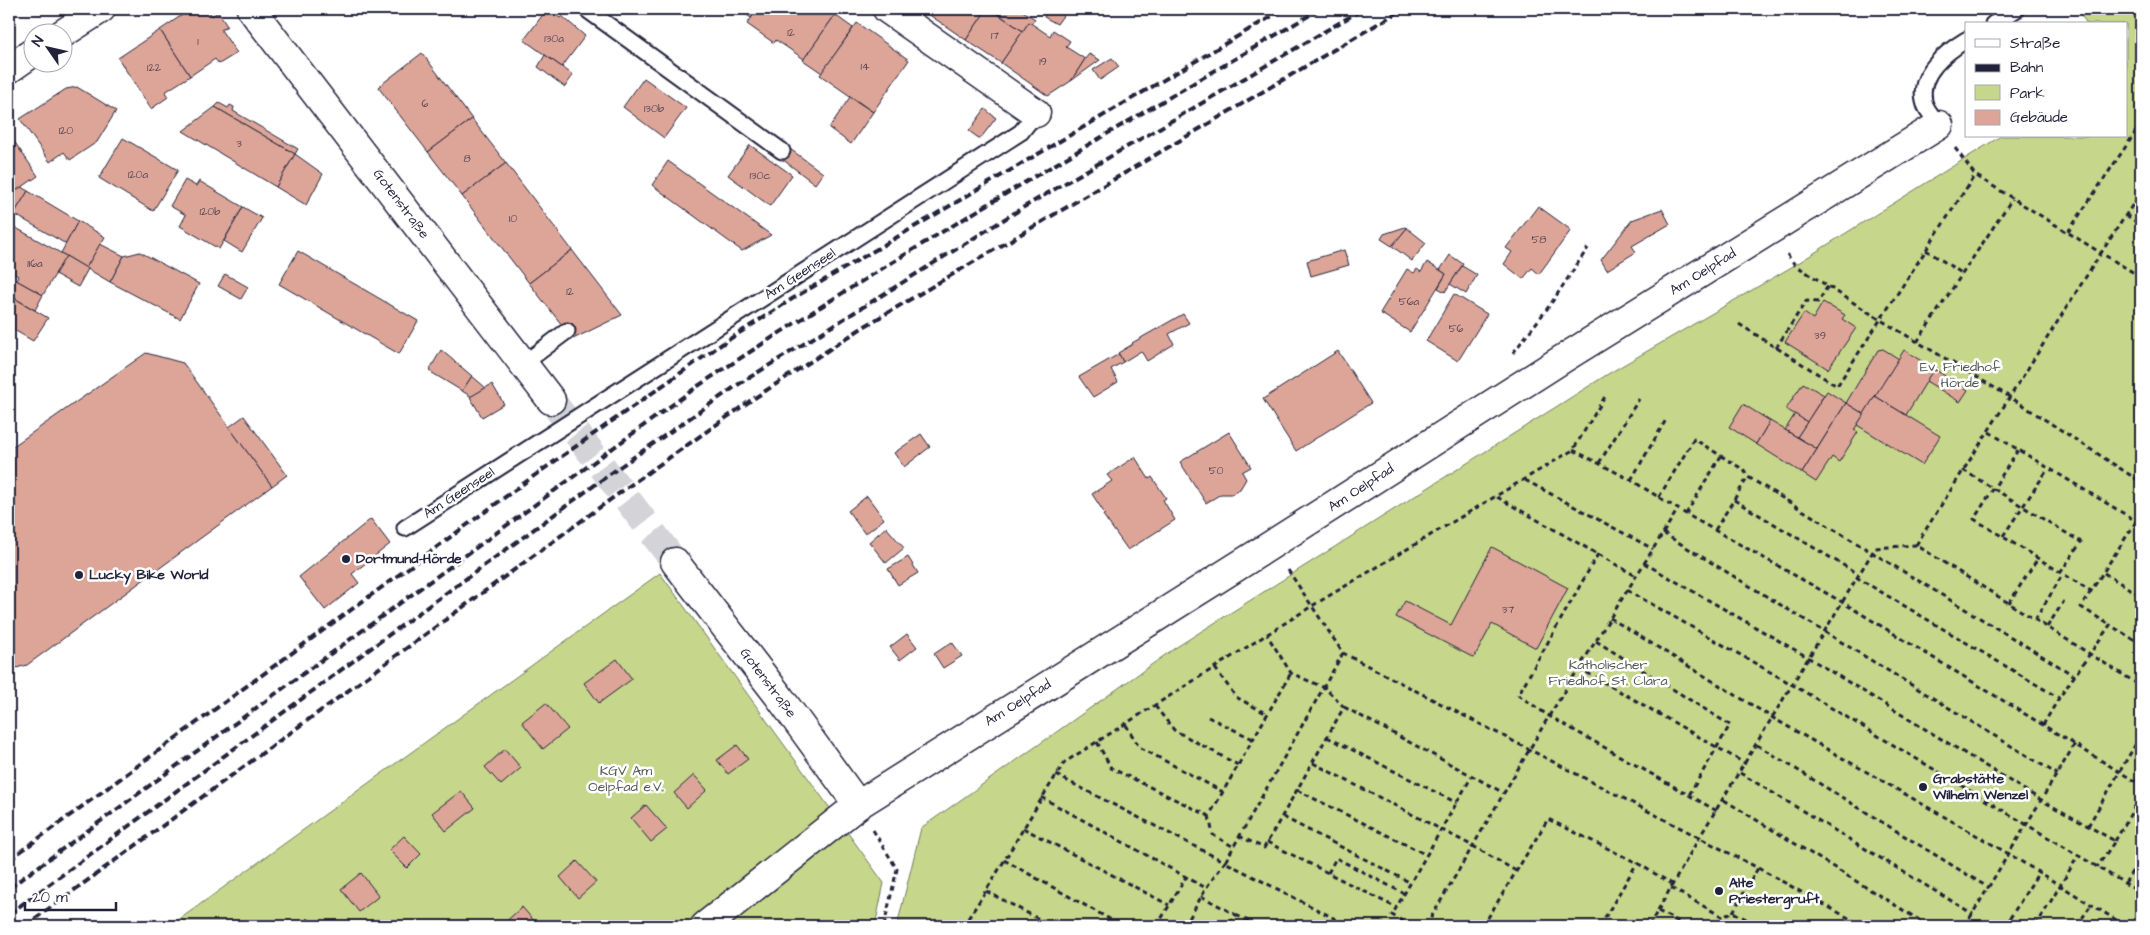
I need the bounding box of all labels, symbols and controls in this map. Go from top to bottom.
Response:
north arrow [22,22,72,72]
legend [1965,22,2128,138]
house number: 12 [787,25,796,40]
house number: 17 [991,28,999,43]
house number: 130a [544,31,564,46]
text: N [27,32,49,51]
text: Straße [2010,33,2060,54]
house number: 1 [197,34,199,49]
house number: 19 [1039,54,1047,69]
text: Bahn [2010,57,2044,78]
house number: 14 [861,59,870,74]
house number: 122 [147,60,162,75]
text: Park [2010,83,2045,104]
house number: 6 [422,96,429,111]
house number: 130b [644,101,664,116]
text: Gebäude [2010,107,2068,128]
house number: 120 [59,123,73,138]
house number: 3 [236,136,242,151]
house number: 8 [463,151,471,166]
street label: Gotenstraße [368,165,434,243]
house number: 120a [128,167,149,182]
house number: 130c [750,168,770,183]
house number: 120b [200,204,220,219]
house number: 10 [509,211,517,226]
house number: 58 [1532,232,1546,247]
street label: Am Geenseel [760,243,840,305]
street label: Am Oelpfad [1666,244,1740,300]
house number: 116a [27,256,43,271]
house number: 12 [566,284,575,299]
house number: 56a [1399,294,1420,309]
house number: 56 [1449,321,1463,336]
house number: 39 [1814,328,1826,343]
park label: Ev. Friedhof Hörde [1920,357,2001,393]
street label: Am Oelpfad [1324,459,1398,517]
street label: Am Geenseel [419,462,499,524]
house number: 50 [1209,463,1223,478]
place label: Dortmund-Hörde [356,549,462,569]
marker: Dortmund-Hörde [340,553,352,565]
place label: Lucky Bike World [89,565,209,585]
marker: Lucky Bike World [73,569,85,581]
house number: 37 [1502,602,1514,617]
street label: Gotenstraße [735,644,801,722]
park label: Katholischer Friedhof St. Clara [1548,655,1668,691]
street label: Am Oelpfad [981,675,1055,731]
park label: KGV Am Oelpfad e.V. [588,761,664,797]
place label: Grabstätte Wilhelm Wenzel [1932,769,2029,805]
marker: Grabstätte Wilhelm Wenzel [1917,781,1929,793]
place label: Alte Priestergruft [1729,873,1820,910]
scale bar [25,880,116,912]
marker: Alte Priestergruft [1713,885,1725,897]
text: 20 m [32,887,68,908]

